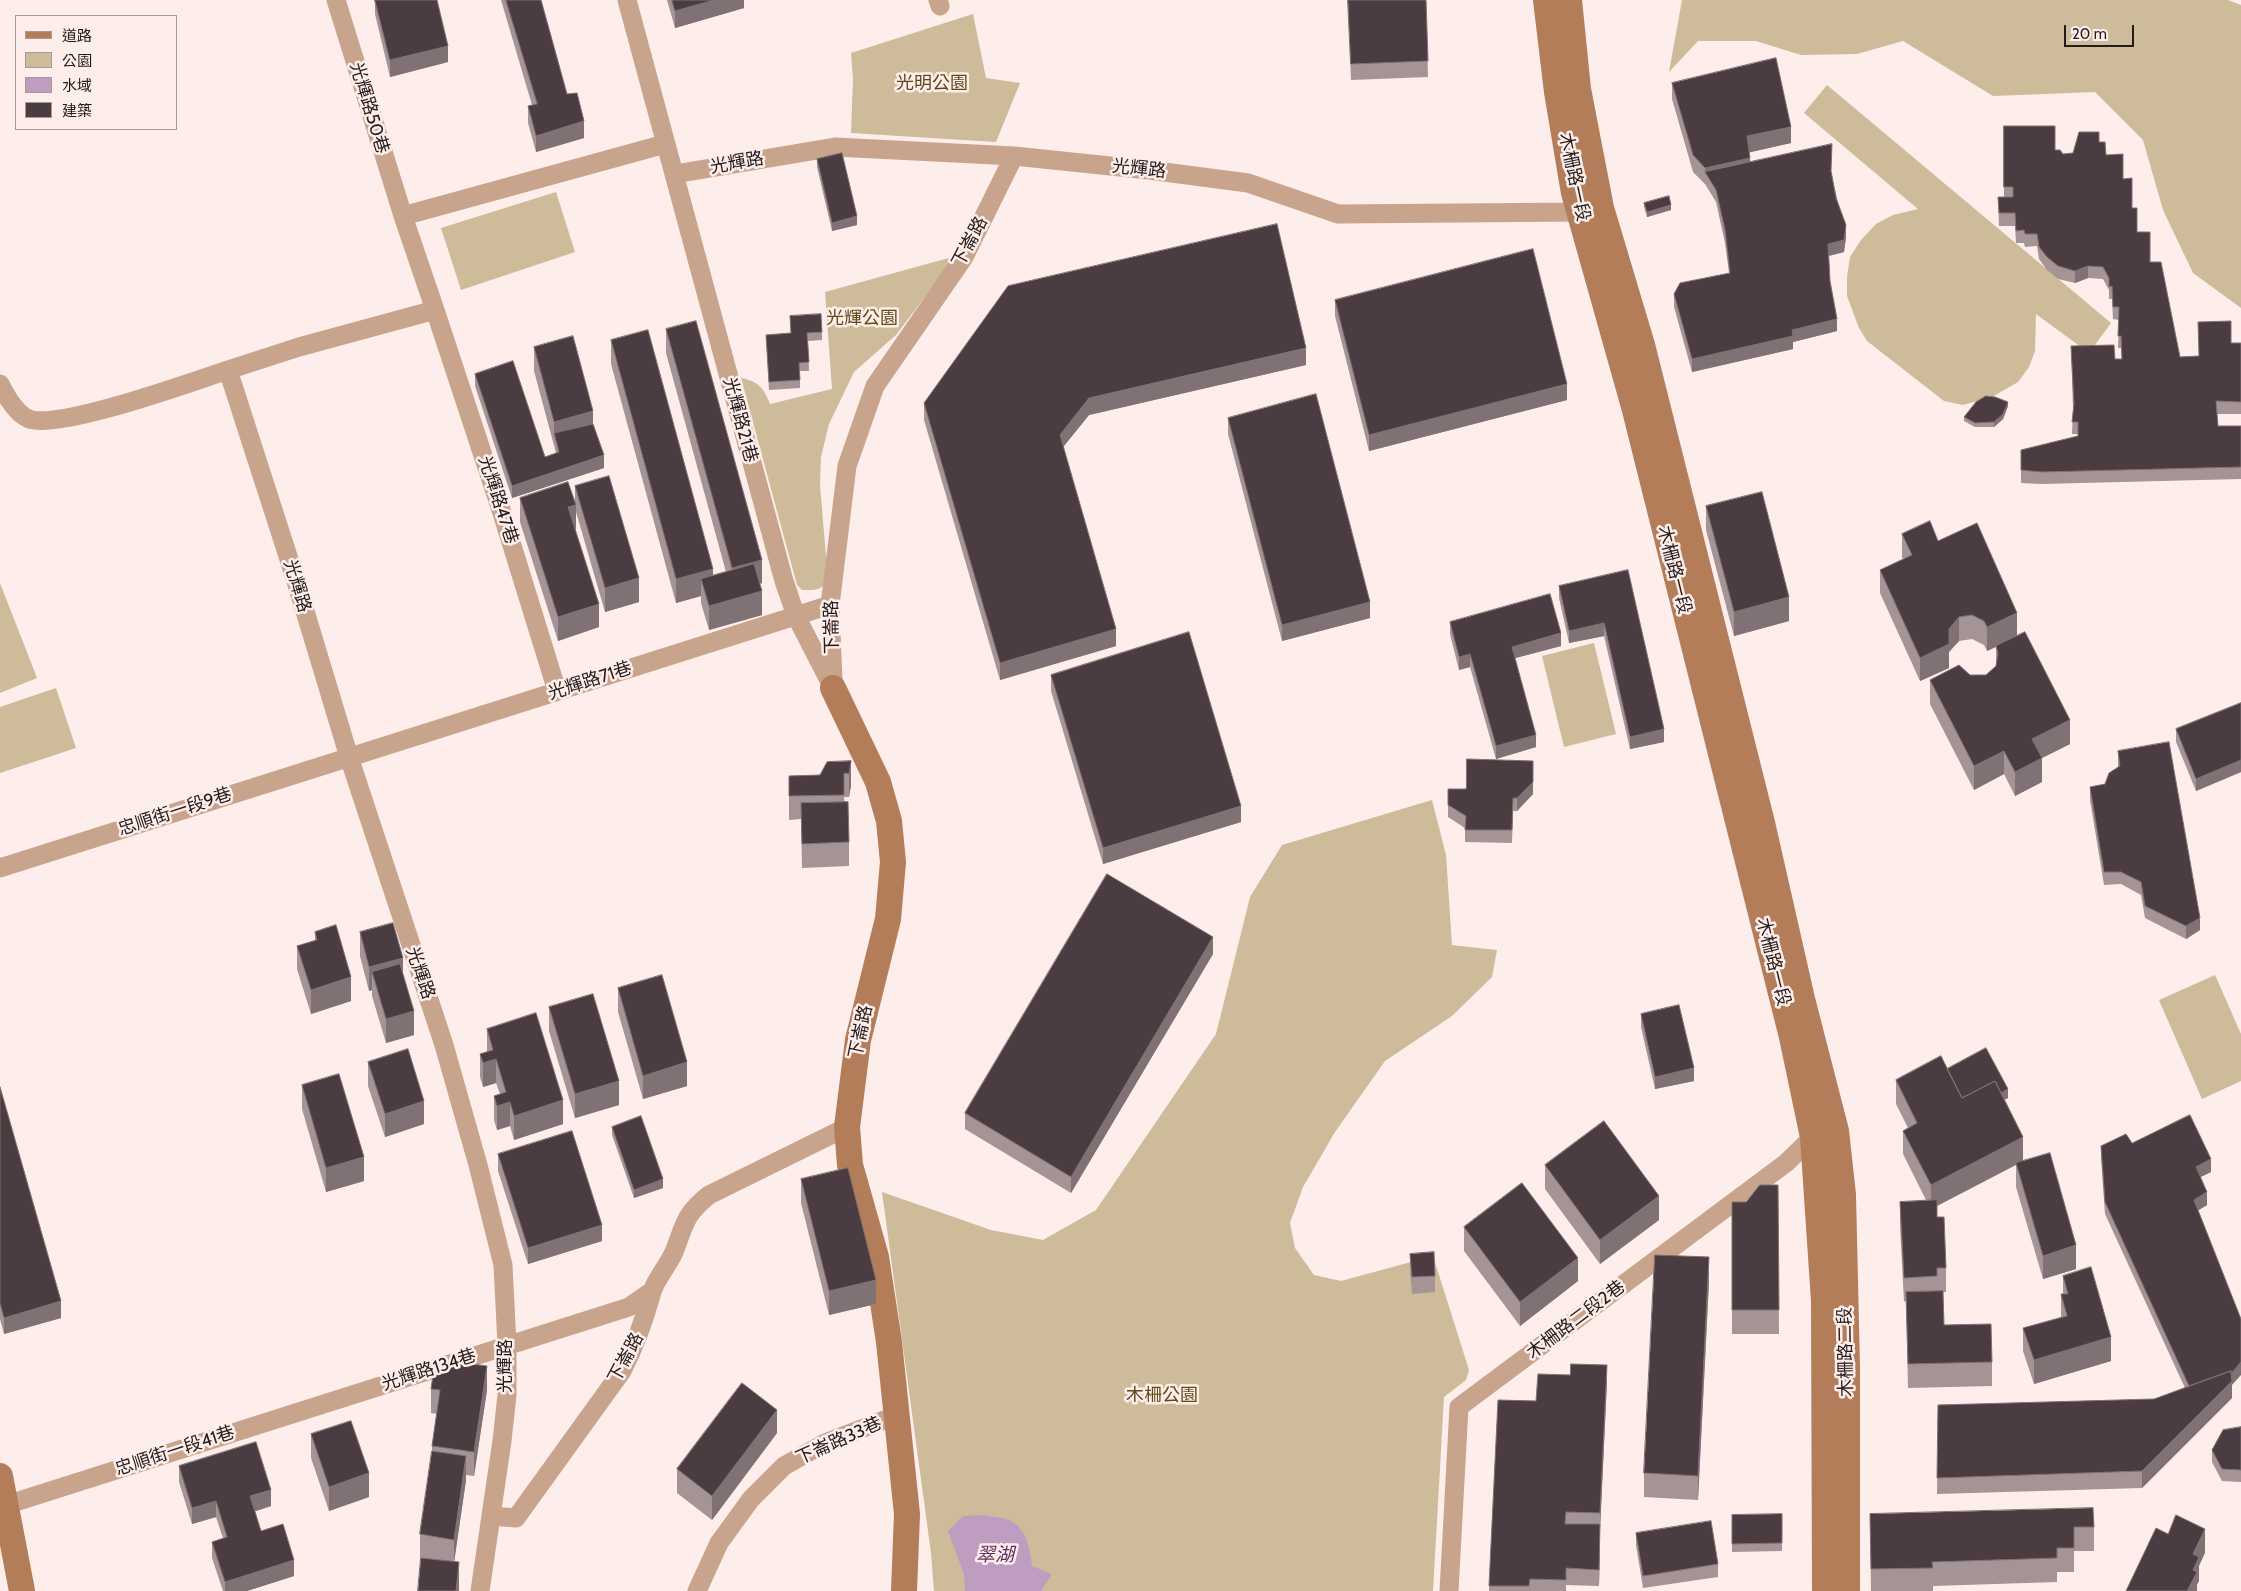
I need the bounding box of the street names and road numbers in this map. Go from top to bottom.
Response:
street label: 光輝路50巷 [345,60,393,156]
street label: 木柵路一段 [1554,131,1594,223]
street label: 光輝路 [709,148,765,178]
street label: 光輝路 [1111,155,1167,183]
street label: 下崙路 [948,213,992,271]
street label: 光輝路21巷 [718,375,762,465]
street label: 光輝路47巷 [474,453,522,547]
street label: 木柵路一段 [1653,524,1695,616]
street label: 光輝路 [279,557,315,615]
street label: 下崙路 [821,600,843,654]
street label: 光輝路71巷 [545,657,635,705]
street label: 忠順街一段9巷 [115,783,235,841]
street label: 木柵路一段 [1752,916,1794,1008]
street label: 光輝路 [401,944,439,1002]
street label: 下崙路 [845,1003,877,1061]
street label: 木柵路二段2巷 [1523,1276,1629,1364]
street label: 木柵路二段 [1834,1307,1858,1397]
street label: 下崙路 [604,1329,648,1387]
street label: 光輝路 [495,1339,517,1393]
street label: 光輝路134巷 [379,1345,479,1395]
street label: 下崙路33巷 [793,1413,885,1469]
street label: 忠順街一段41巷 [113,1422,237,1480]

